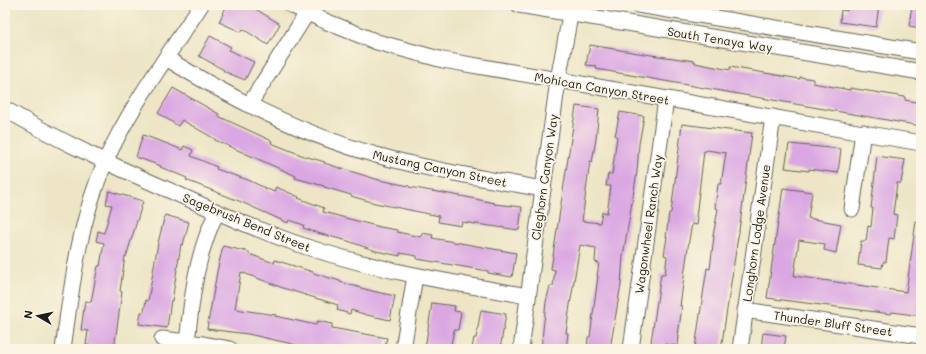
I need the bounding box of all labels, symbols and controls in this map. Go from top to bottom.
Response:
street label: South Tenaya Way [666,23,774,55]
street label: Mohican Canyon Street [533,68,671,108]
street label: Cleghorn Canyon Way [527,113,561,241]
street label: Mustang Canyon Street [371,146,509,190]
street label: Wagonwheel Ranch Way [630,153,666,295]
street label: Longhorn Lodge Avenue [738,163,774,303]
street label: Sagebrush Bend Street [181,189,313,255]
north arrow [18,296,58,336]
street label: Thunder Bluff Street [772,307,894,339]
text: N [20,309,36,320]

